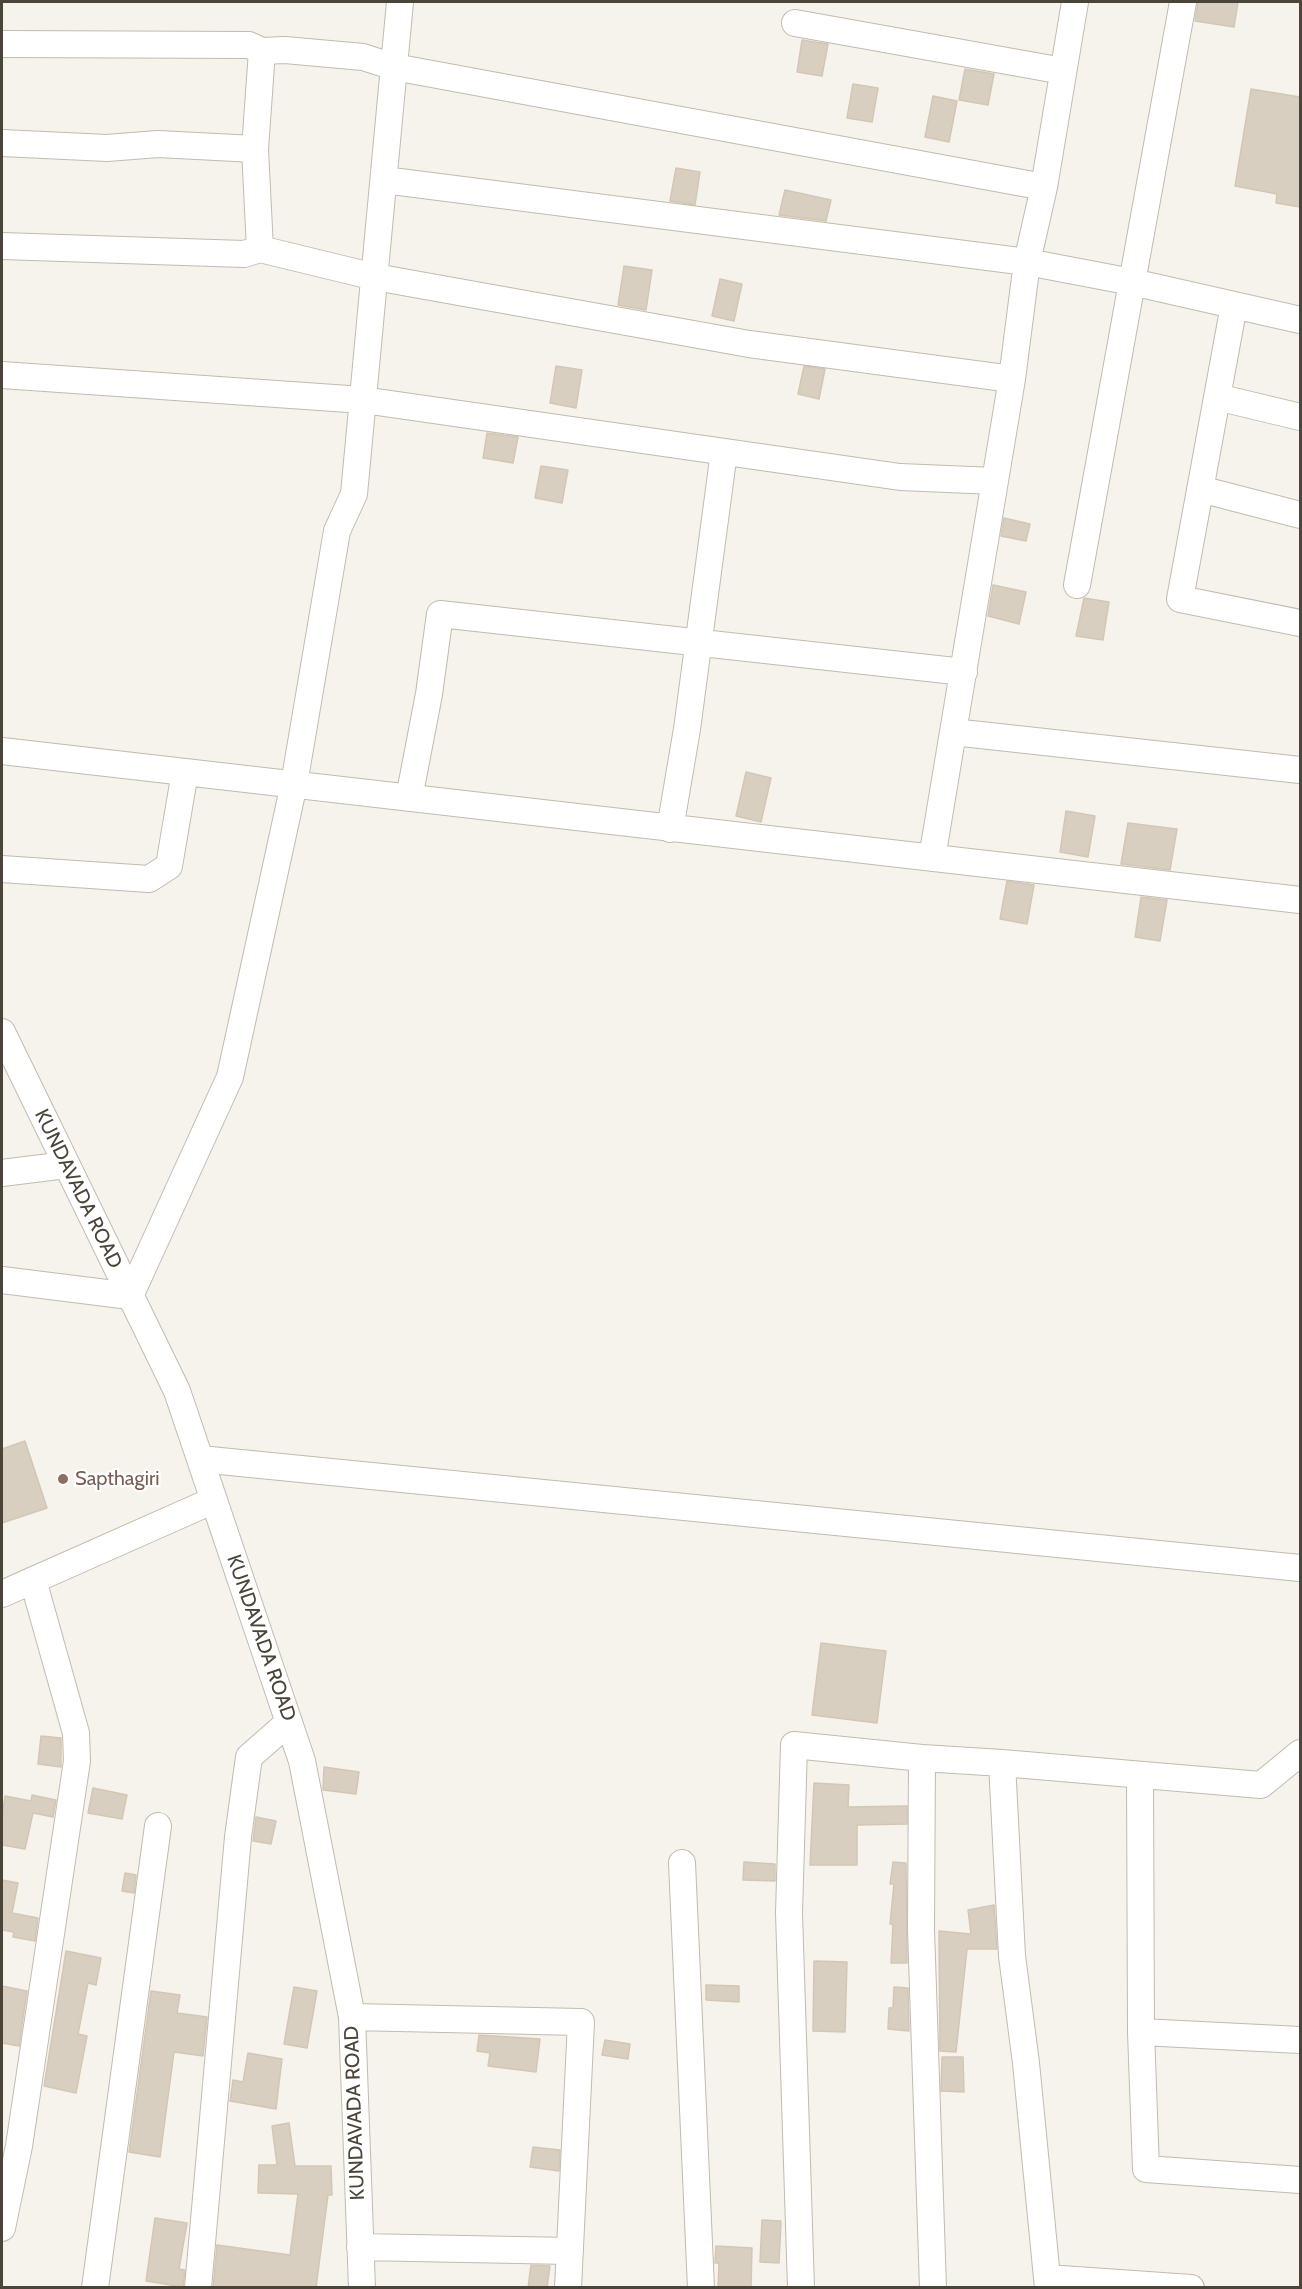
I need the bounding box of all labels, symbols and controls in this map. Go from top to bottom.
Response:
street label: KUNDAVADA ROAD [29,1105,127,1273]
place label: Sapthagiri [75,1467,160,1491]
marker: Sapthagiri [56,1472,70,1486]
street label: KUNDAVADA ROAD [221,1552,301,1724]
street label: KUNDAVADA ROAD [340,2025,370,2201]

